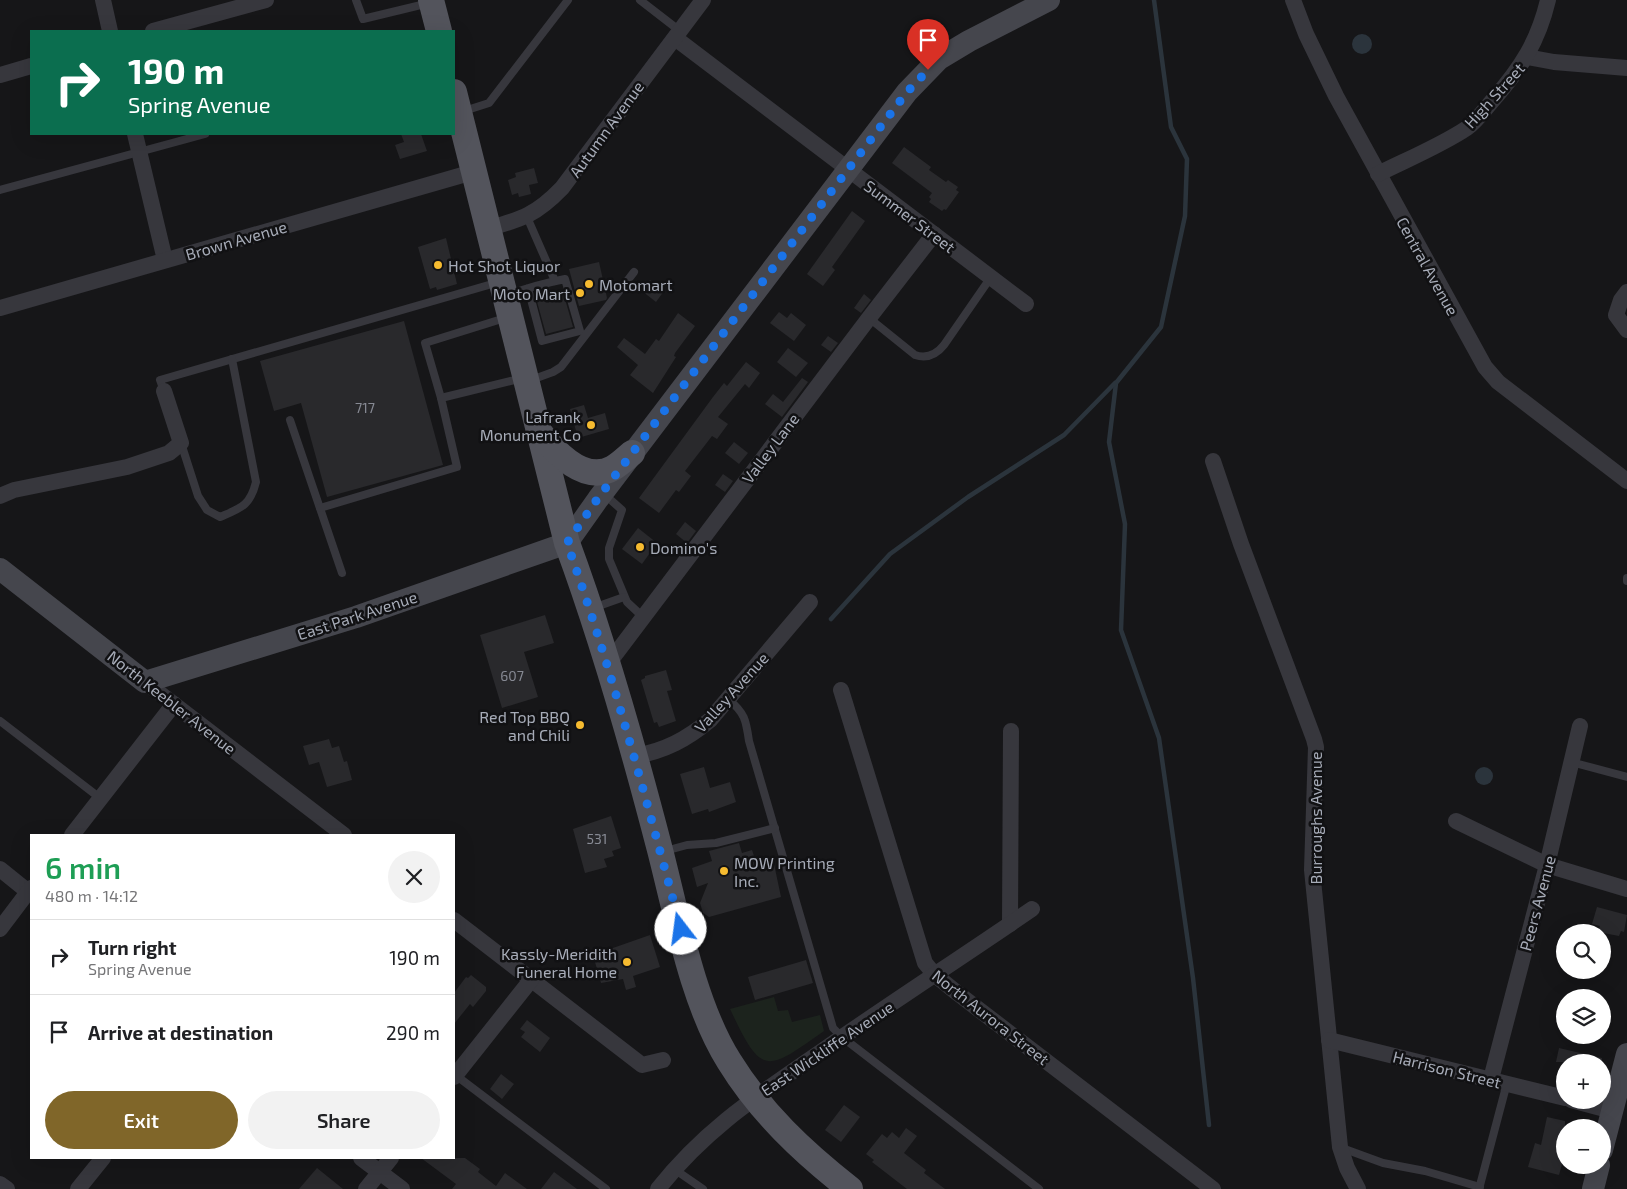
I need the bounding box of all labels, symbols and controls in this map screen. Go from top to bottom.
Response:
pin [907,19,949,70]
icon: arrive [914,26,942,54]
text: 190 m [128,49,224,91]
icon: right [45,50,110,115]
street label: High Street [1460,59,1528,131]
street label: Autumn Avenue [565,77,647,181]
text: Spring Avenue [128,91,271,117]
street label: Summer Street [861,176,959,256]
street label: Central Avenue [1393,214,1463,318]
street label: Brown Avenue [183,216,289,264]
place label: Hot Shot Liquor [448,256,561,275]
marker: Hot Shot Liquor [432,259,444,271]
place label: Motomart [599,275,673,294]
marker: Motomart [583,278,595,290]
place label: Moto Mart [493,284,570,303]
marker: Moto Mart [574,287,586,299]
house number: 717 [355,399,375,416]
place label: Lafrank Monument Co [480,407,581,444]
street label: Valley Lane [738,409,802,487]
marker: Lafrank Monument Co [585,419,597,431]
place label: Domino's [650,538,717,557]
marker: Domino's [634,541,646,553]
street label: East Park Avenue [295,587,419,643]
street label: North Keebler Avenue [104,646,240,758]
street label: Valley Avenue [690,648,772,736]
house number: 607 [500,667,524,684]
place label: Red Top BBQ and Chili [479,707,570,744]
marker: Red Top BBQ and Chili [574,719,586,731]
street label: Burroughs Avenue [1306,751,1325,885]
house number: 531 [587,830,607,847]
text: 6 min [45,849,121,885]
button: close [388,851,440,903]
place label: MOW Printing Inc. [734,853,835,890]
street label: Peers Avenue [1515,853,1559,953]
marker: MOW Printing Inc. [718,865,730,877]
text: 480 m · 14:12 [45,886,138,905]
position arrow [654,902,706,954]
map controls [1556,924,1611,1174]
button: search [1556,924,1611,979]
text: Turn right [88,936,176,959]
icon: right [45,943,73,971]
place label: Kassly-Meridith Funeral Home [501,944,617,981]
text: 190 m [389,946,440,969]
marker: Kassly-Meridith Funeral Home [621,956,633,968]
text: Spring Avenue [88,959,192,978]
street label: North Aurora Street [929,966,1053,1068]
button: layers [1556,989,1611,1044]
street label: East Wickliffe Avenue [757,997,897,1099]
icon: arrive [45,1018,73,1046]
text: Arrive at destination [88,1021,273,1044]
text: 290 m [386,1021,440,1044]
street label: Harrison Street [1391,1046,1503,1092]
button: + [1556,1054,1611,1109]
button: Exit [45,1091,238,1149]
button: Share [248,1091,440,1149]
button: − [1556,1119,1611,1174]

